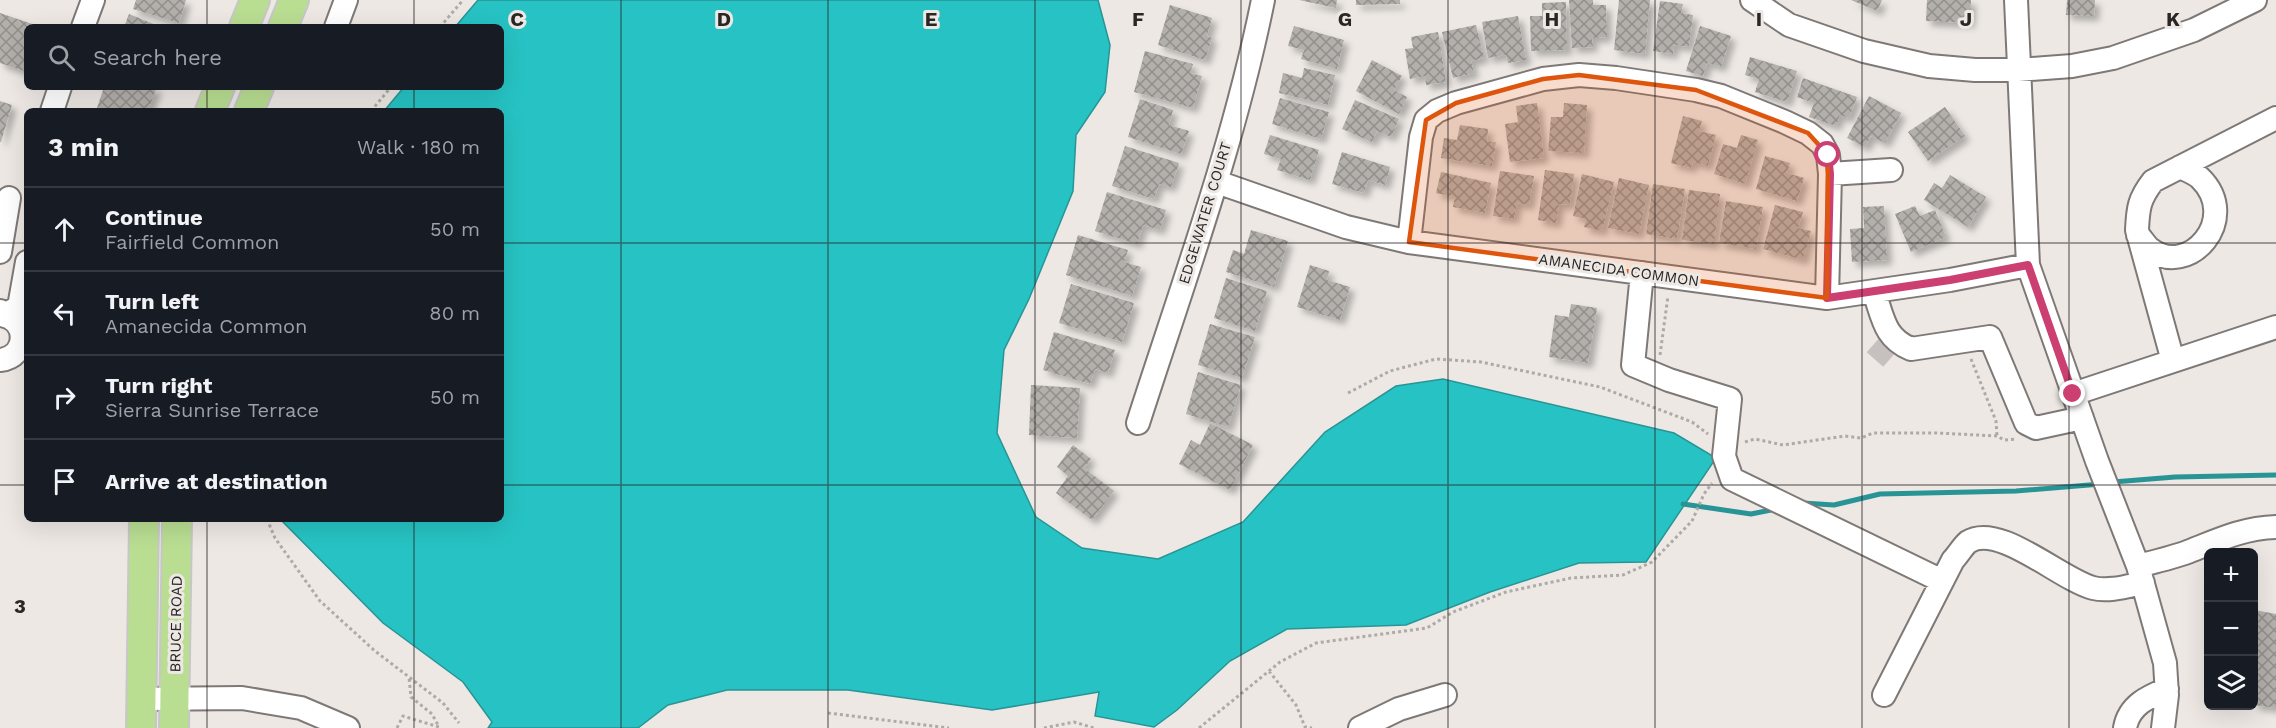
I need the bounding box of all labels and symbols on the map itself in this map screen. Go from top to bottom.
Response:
text: C [510,7,524,31]
text: D [717,7,731,31]
text: E [925,7,937,31]
text: F [1132,7,1144,31]
text: G [1338,7,1352,31]
text: H [1545,7,1559,31]
text: I [1756,7,1762,31]
text: J [1960,7,1972,31]
text: K [2166,7,2180,31]
street label: EDGEWATER COURT [1175,140,1235,286]
route start [1814,141,1840,167]
street label: AMANECIDA COMMON [1538,250,1700,290]
route end [2059,380,2085,406]
street label: BRUCE ROAD [166,575,186,673]
text: 3 [14,594,26,618]

